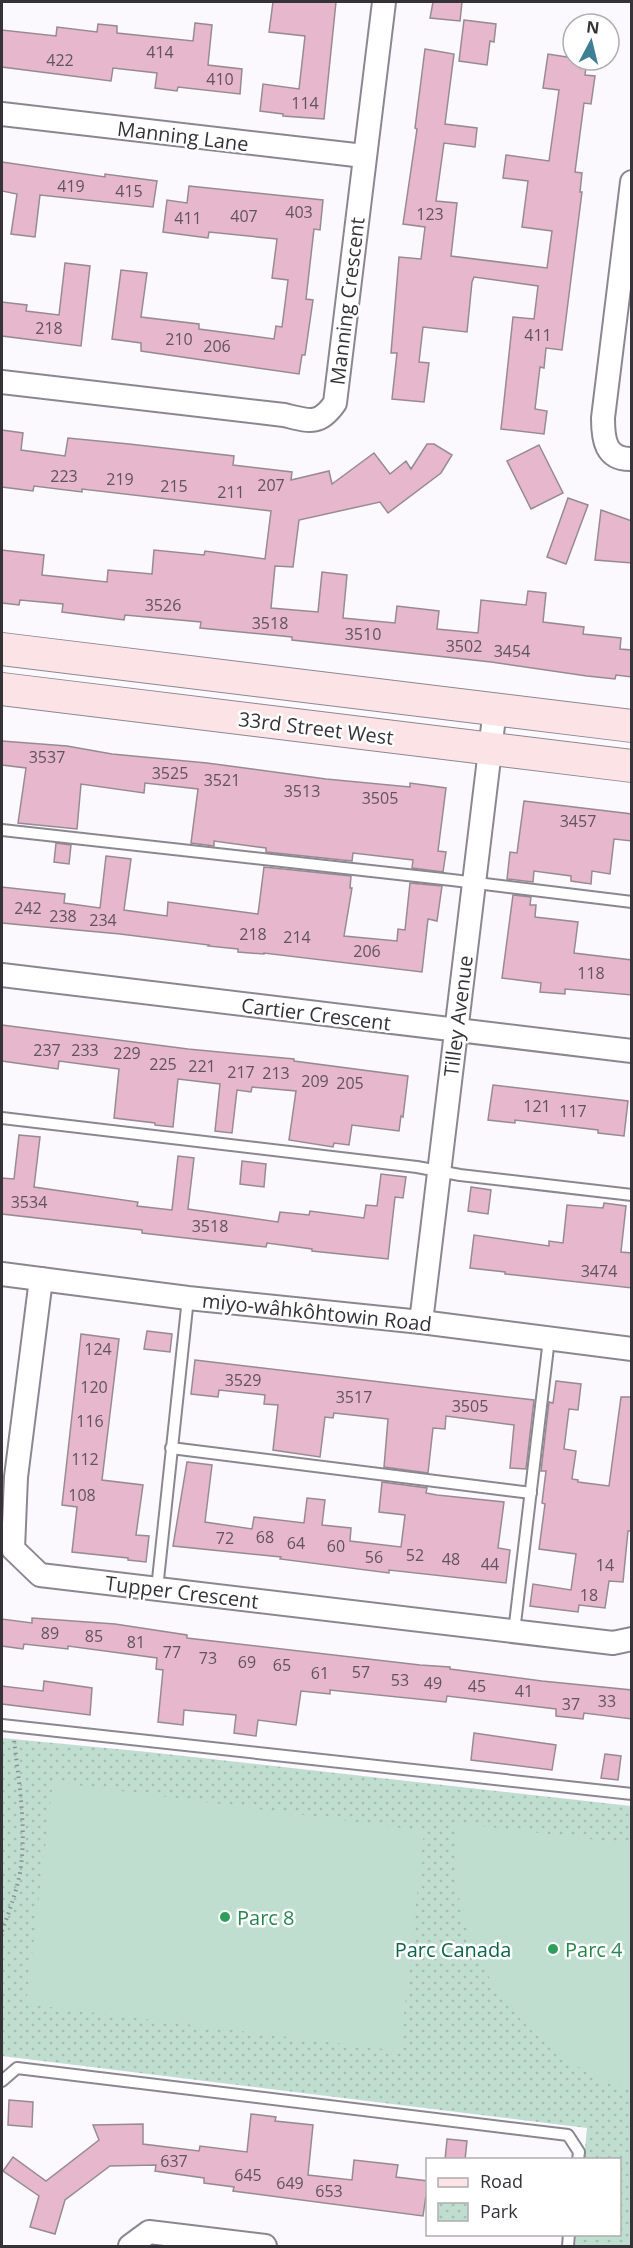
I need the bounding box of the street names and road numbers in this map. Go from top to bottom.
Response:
street label: Manning Lane [116,115,250,157]
street label: Manning Crescent [323,216,371,386]
street label: 33rd Street West [237,705,395,751]
street label: Tilley Avenue [437,954,479,1078]
street label: Cartier Crescent [240,991,392,1037]
street label: miyo-wâhkôhtowin Road [201,1287,433,1337]
street label: Tupper Crescent [104,1569,260,1615]

